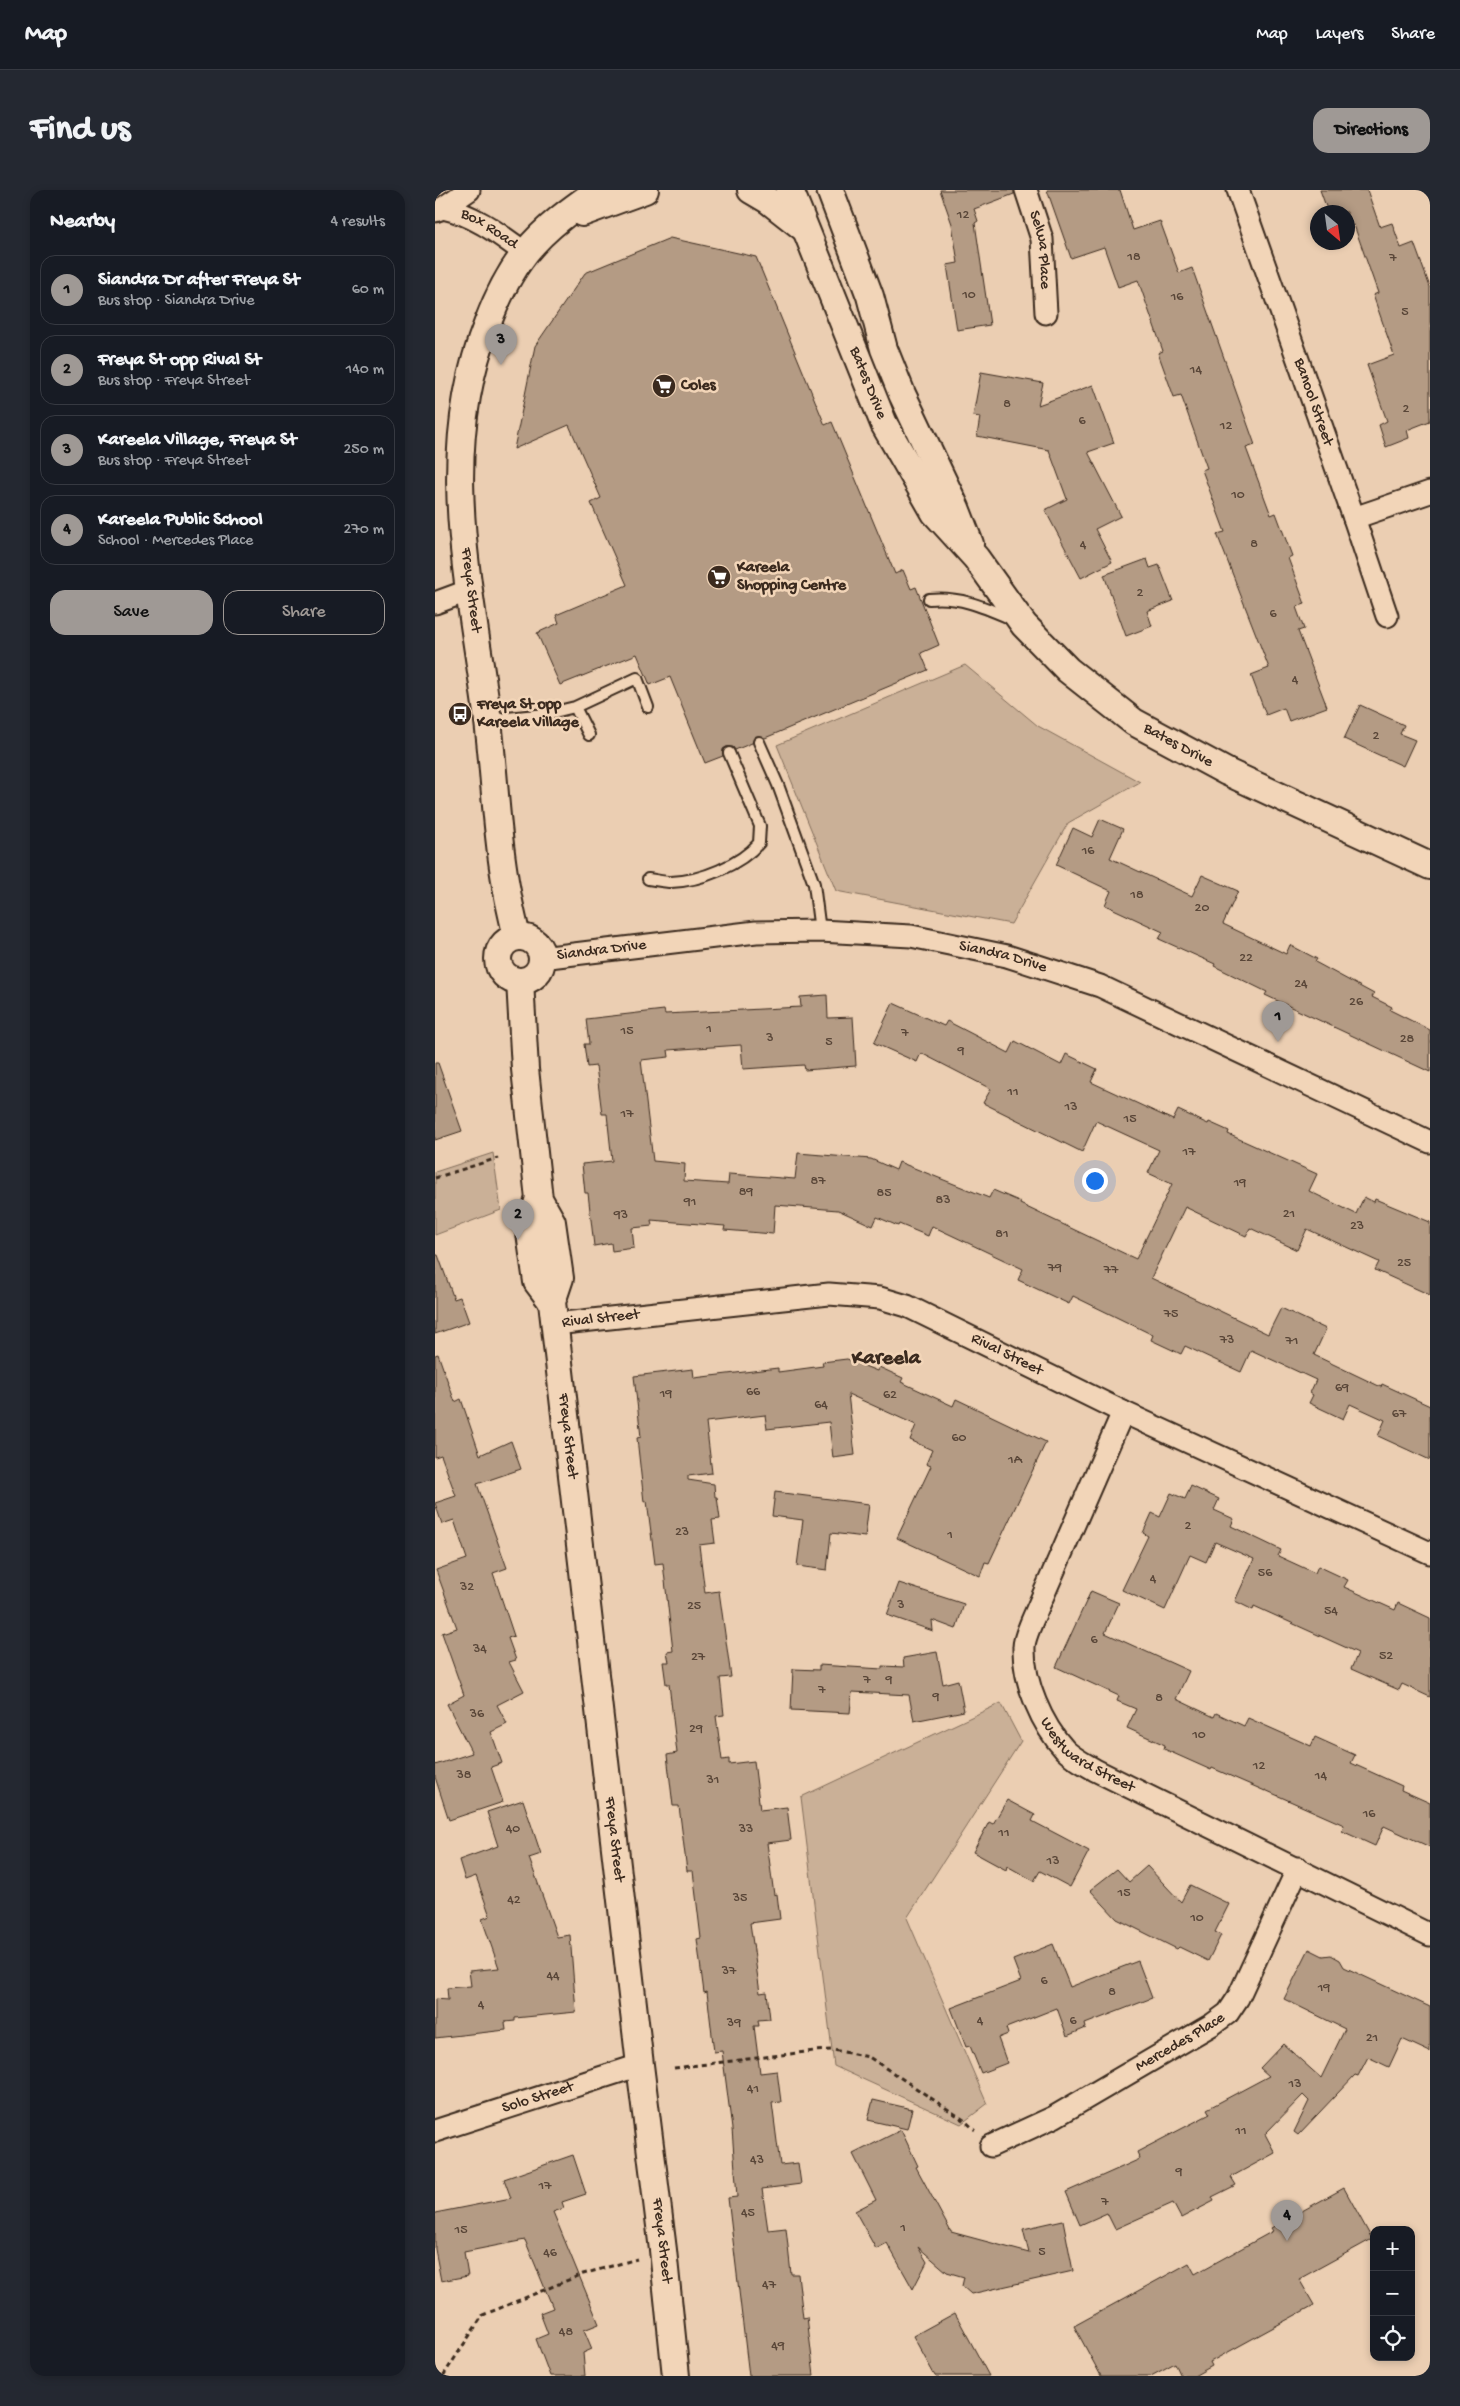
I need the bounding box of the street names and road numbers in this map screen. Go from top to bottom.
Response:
street label: Box Road [457,204,523,255]
street label: Selwa Place [1024,208,1054,290]
street label: Bates Drive [844,343,891,423]
street label: Banool Street [1289,355,1338,450]
street label: Freya Street [455,546,485,635]
street label: Bates Drive [1139,719,1217,772]
street label: Siandra Drive [556,936,648,966]
street label: Siandra Drive [957,937,1050,978]
street label: Rival Street [561,1305,642,1333]
street label: Rival Street [968,1329,1047,1381]
street label: Freya Street [553,1391,582,1481]
street label: Westward Street [1035,1714,1139,1798]
street label: Freya Street [600,1795,628,1884]
street label: Mercedes Place [1132,2008,1230,2077]
street label: Solo Street [500,2077,577,2118]
street label: Freya Street [647,2196,676,2285]

